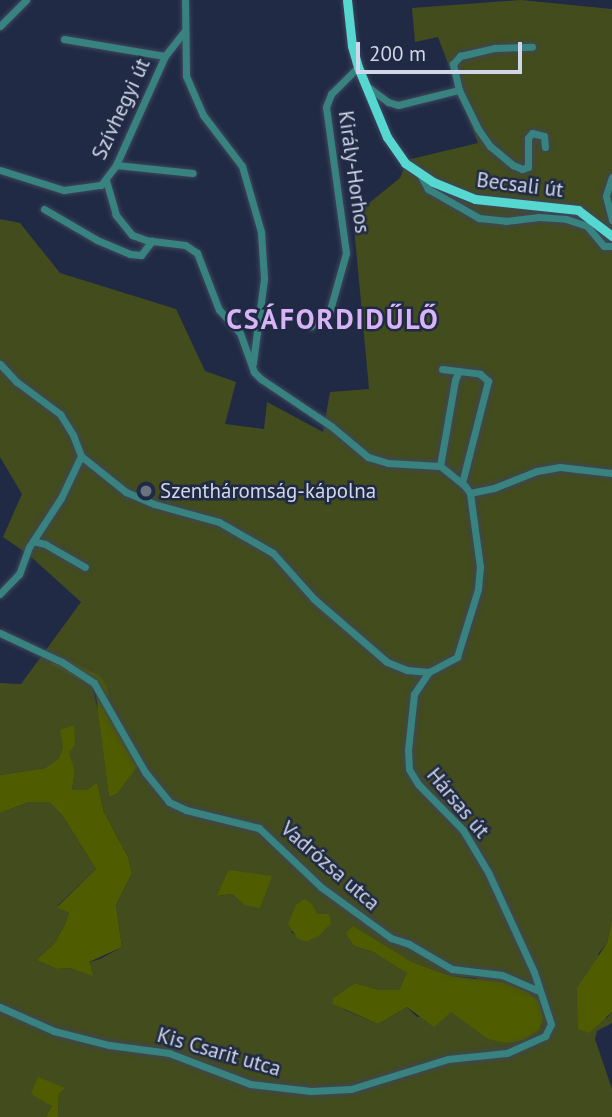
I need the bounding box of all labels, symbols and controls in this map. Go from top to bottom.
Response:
scale bar [360,28,526,72]
text: 200 m [369,40,426,67]
street label: Szívhegyi út [87,54,155,164]
street label: Király-Horhos [333,109,375,235]
street label: Becsali út [475,167,565,203]
district label: CSÁFORDIDŰLŐ [228,302,438,336]
place label: Szentháromság-kápolna [160,478,376,504]
marker: Szentháromság-kápolna [138,483,154,499]
street label: Hársas út [421,763,495,843]
street label: Vadrózsa utca [275,816,385,916]
street label: Kis Csarit utca [154,1022,284,1082]

